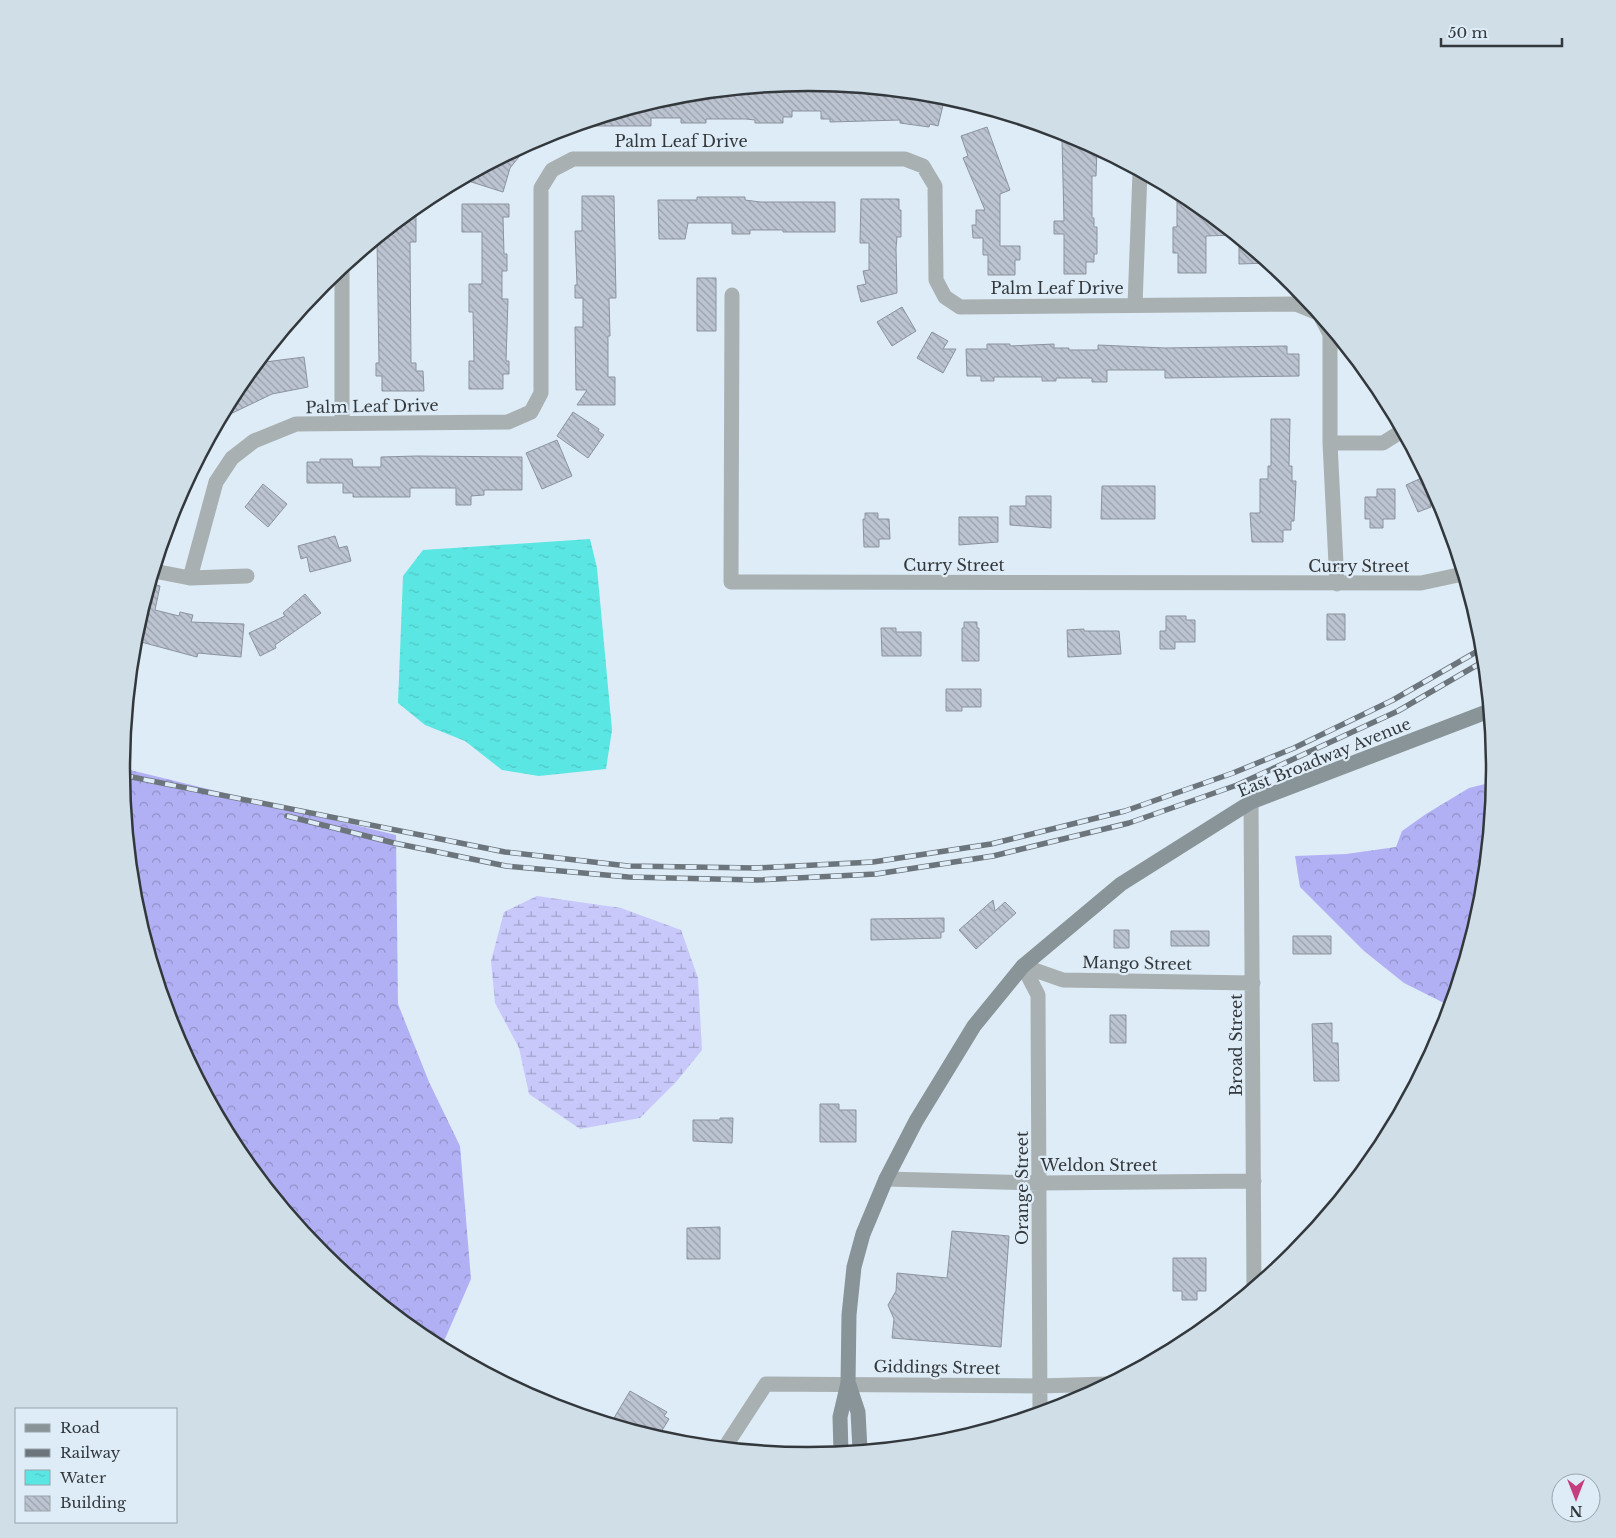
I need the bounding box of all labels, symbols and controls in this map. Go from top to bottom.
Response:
scale bar [1441,15,1562,47]
text: 50 m [1448,23,1488,42]
street label: Palm Leaf Drive [614,131,748,151]
street label: Palm Leaf Drive [990,278,1124,298]
street label: Palm Leaf Drive [305,395,439,417]
street label: Curry Street [903,555,1005,575]
street label: Curry Street [1308,556,1410,576]
street label: East Broadway Avenue [1235,713,1413,801]
street label: Mango Street [1082,952,1192,974]
street label: Broad Street [1226,994,1246,1096]
street label: Orange Street [1012,1131,1032,1245]
street label: Weldon Street [1040,1155,1157,1175]
street label: Giddings Street [873,1356,1001,1378]
legend [15,1408,178,1523]
text: Road [60,1418,100,1437]
text: Railway [60,1443,121,1462]
text: Water [59,1468,107,1487]
north arrow [1551,1473,1601,1523]
text: Building [60,1493,127,1512]
text: N [1569,1502,1583,1520]

